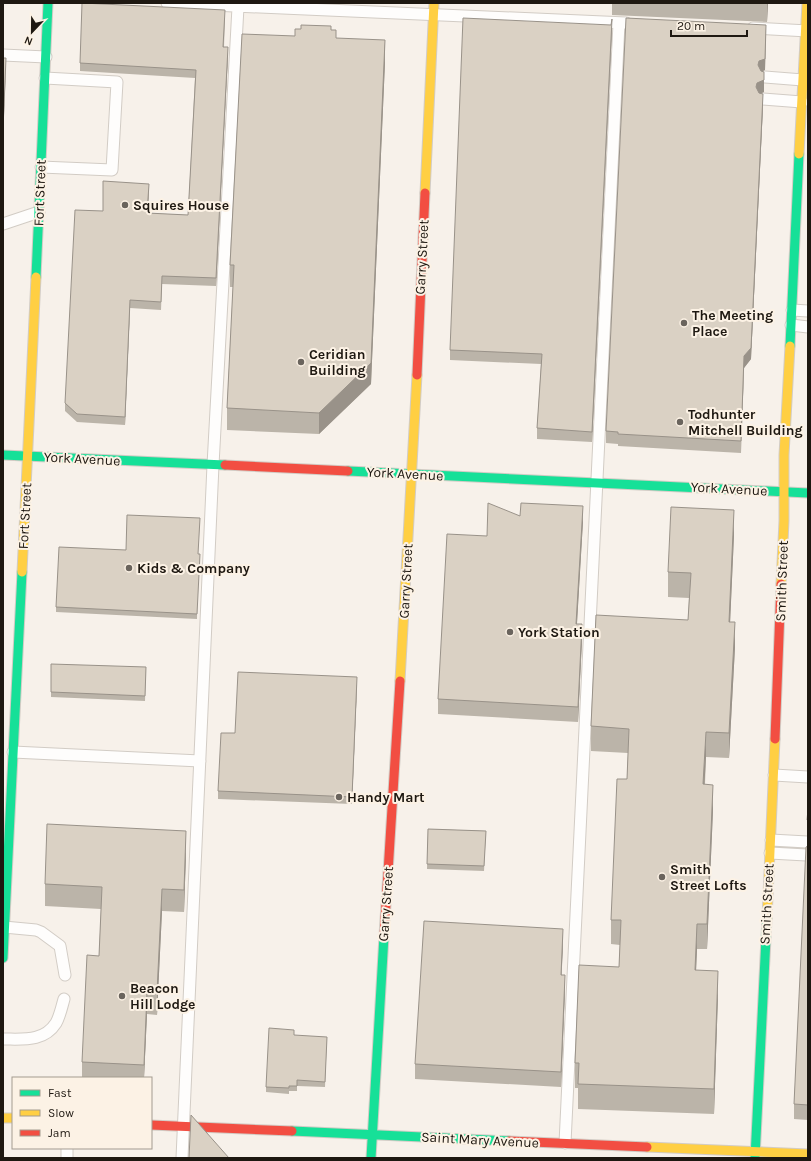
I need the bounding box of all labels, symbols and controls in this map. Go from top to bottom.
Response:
north arrow [12,12,52,52]
scale bar [671,12,747,38]
text: 20 m [677,19,705,33]
text: N [22,33,35,48]
street label: Fort Street [30,159,50,227]
place label: Squires House [133,197,229,214]
marker: Squires House [120,200,130,210]
street label: Garry Street [412,219,432,295]
place label: The Meeting Place [692,307,773,340]
marker: The Meeting Place [679,318,689,328]
place label: Ceridian Building [309,346,366,379]
marker: Ceridian Building [296,357,306,367]
place label: Todhunter Mitchell Building [688,406,803,439]
marker: Todhunter Mitchell Building [675,417,685,427]
street label: York Avenue [43,449,121,469]
street label: York Avenue [366,464,444,484]
street label: York Avenue [690,479,768,499]
street label: Fort Street [15,482,35,550]
street label: Smith Street [772,540,792,622]
street label: Garry Street [396,543,416,619]
place label: Kids & Company [137,560,250,577]
marker: Kids & Company [124,563,134,573]
place label: York Station [518,624,600,641]
marker: York Station [505,627,515,637]
place label: Handy Mart [347,789,425,806]
marker: Handy Mart [334,792,344,802]
place label: Smith Street Lofts [670,861,747,894]
street label: Smith Street [756,863,778,945]
street label: Garry Street [375,866,397,942]
marker: Smith Street Lofts [657,872,667,882]
place label: Beacon Hill Lodge [130,980,196,1013]
marker: Beacon Hill Lodge [117,991,127,1001]
legend [12,1077,152,1149]
text: Fast [48,1086,72,1100]
text: Slow [48,1106,74,1120]
text: Jam [48,1126,71,1140]
street label: Saint Mary Avenue [421,1128,539,1152]

